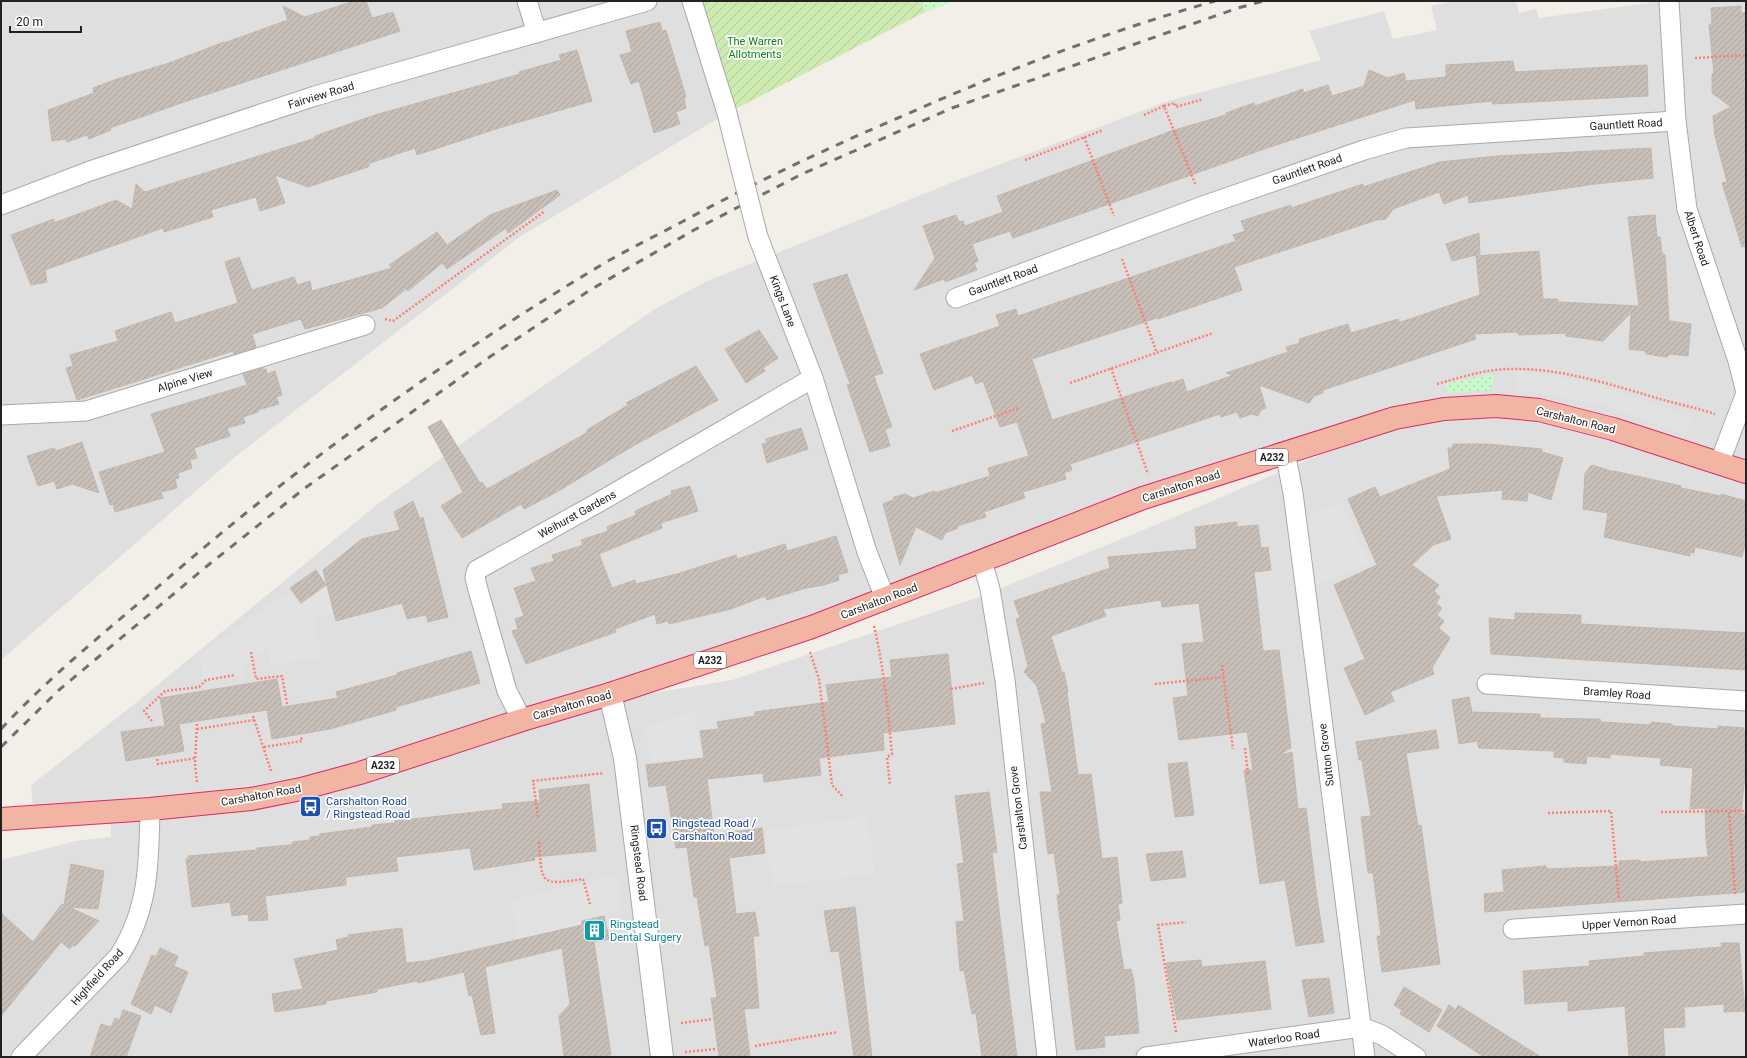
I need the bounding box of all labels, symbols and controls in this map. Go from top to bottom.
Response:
scale bar [10,8,81,34]
text: 20 m [16,15,43,29]
park label: The Warren Allotments [727,35,783,61]
street label: Fairview Road [287,79,356,112]
street label: Gauntlett Road [1589,116,1663,133]
street label: Gauntlett Road [1271,151,1344,187]
street label: Albert Road [1681,209,1712,267]
street label: Gauntlett Road [967,262,1040,299]
street label: Kings Lane [767,274,798,329]
street label: Alpine View [156,366,215,395]
street label: Carshalton Road [1535,404,1617,437]
road number: A232 [1256,449,1288,465]
street label: Carshalton Road [1141,468,1222,505]
street label: Weihurst Gardens [536,488,619,541]
street label: Carshalton Road [839,581,919,622]
road number: A232 [694,652,726,668]
street label: Bramley Road [1583,685,1651,702]
street label: Carshalton Road [531,688,613,723]
street label: Sutton Grove [1316,723,1337,787]
road number: A232 [367,757,399,773]
street label: Carshalton Grove [1007,765,1030,851]
street label: Carshalton Road [220,782,302,809]
bus stop icon: Carshalton Road / Ringstead Road [297,794,323,820]
place label: Carshalton Road / Ringstead Road [326,795,410,821]
bus stop icon: Ringstead Road / Carshalton Road [644,816,670,842]
place label: Ringstead Road / Carshalton Road [672,817,757,843]
street label: Ringstead Road [627,824,650,902]
street label: Upper Vernon Road [1581,913,1677,932]
building icon: Ringstead Dental Surgery [582,917,608,943]
place label: Ringstead Dental Surgery [610,918,682,944]
street label: Highfield Road [69,946,126,1008]
street label: Waterloo Road [1248,1027,1321,1050]

